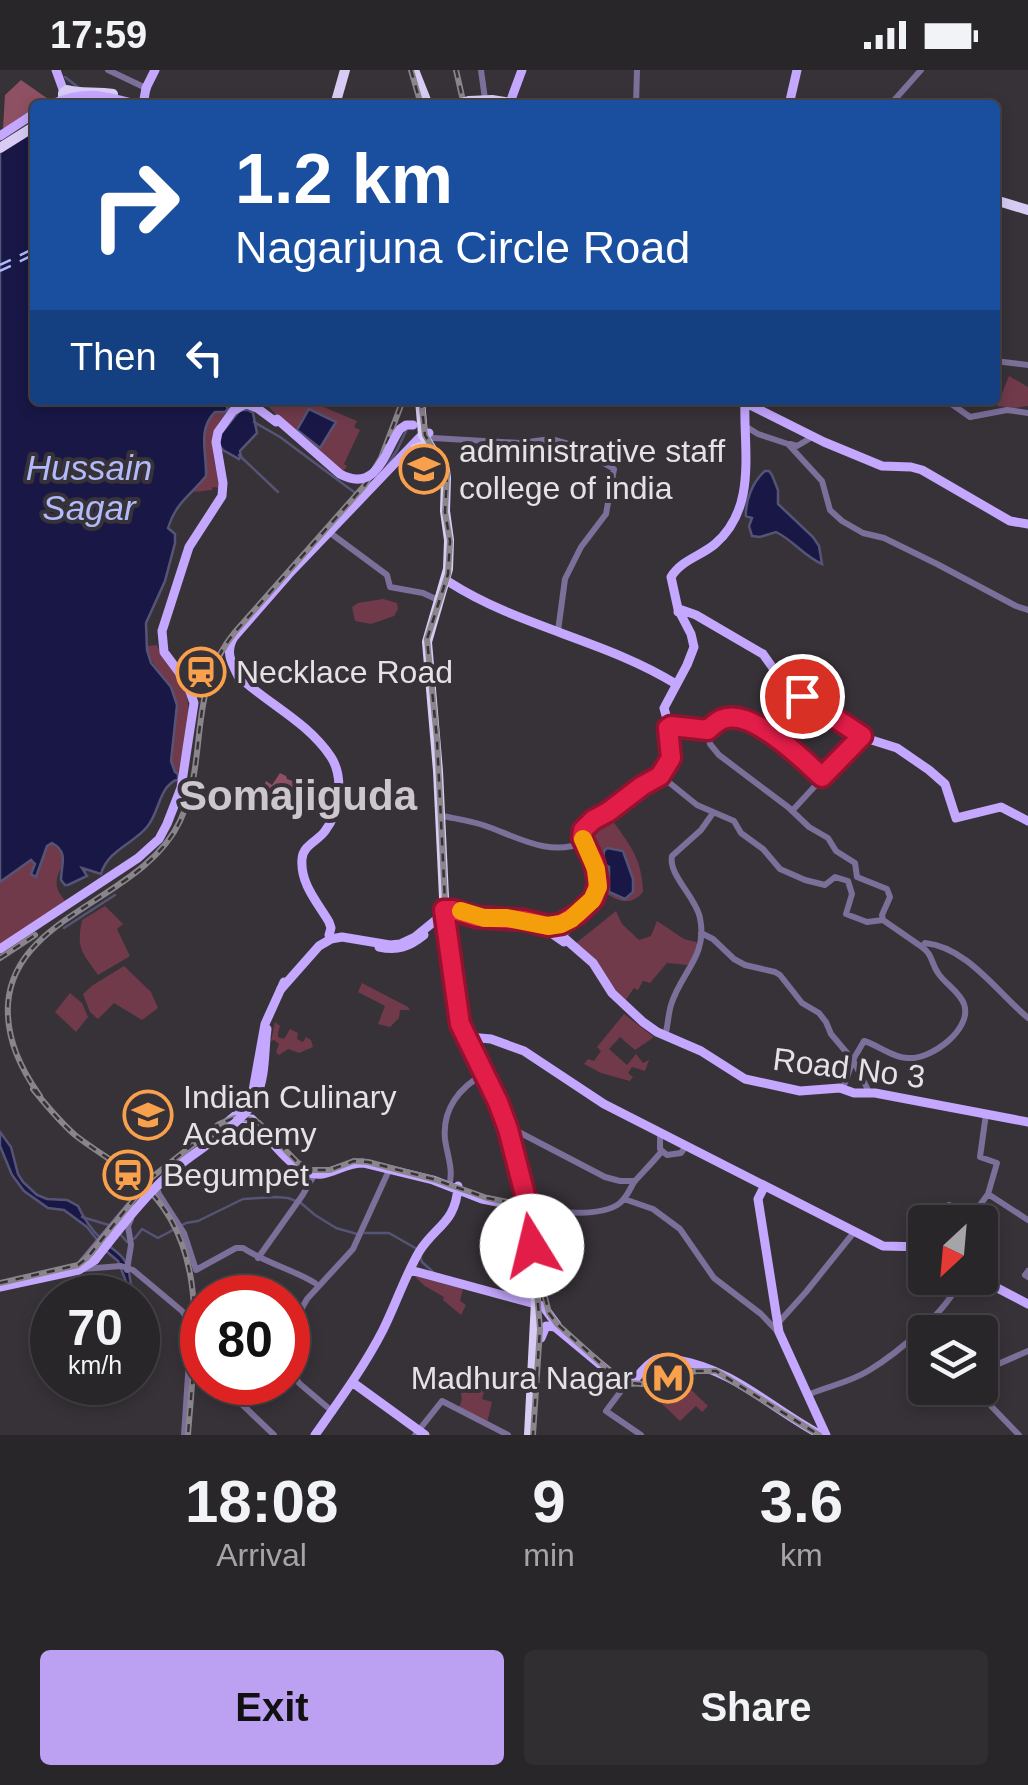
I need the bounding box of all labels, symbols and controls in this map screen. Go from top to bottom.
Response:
text: 17:59 [50,14,147,56]
icon: right [70,140,200,270]
text: 1.2 km [235,140,453,218]
text: Nagarjuna Circle Road [235,222,690,273]
icon: left [177,330,232,385]
text: Then [70,336,157,378]
place label: administrative staff college of india [459,433,725,506]
school or university icon: administrative staff college of india [398,443,450,495]
water label: Hussain Sagar [26,448,152,527]
station icon: Necklace Road [175,646,227,698]
place label: Necklace Road [236,654,453,690]
pin [760,654,845,739]
icon: arrive [775,669,830,724]
district label: Somajiguda [179,772,418,819]
street label: Road No 3 [771,1041,927,1095]
place label: Indian Culinary Academy [183,1079,396,1152]
school or university icon: Indian Culinary Academy [122,1089,174,1141]
station icon: Begumpet [102,1149,154,1201]
place label: Begumpet [163,1157,309,1193]
position arrow [480,1194,584,1298]
north arrow [908,1205,998,1295]
map controls [908,1205,998,1405]
speed limit sign: 80 [180,1275,310,1405]
text: 70 [67,1300,123,1356]
button: layers [908,1315,998,1405]
text: km/h [68,1351,122,1379]
metro station icon: Madhura Nagar [642,1352,694,1404]
place label: Madhura Nagar [411,1360,633,1396]
text: 18:08 [185,1468,338,1535]
text: 9 [532,1468,566,1535]
text: 3.6 [760,1468,843,1535]
text: Arrival [216,1537,307,1573]
text: min [523,1537,575,1573]
text: km [780,1537,823,1573]
button: Exit [40,1650,504,1765]
button: Share [524,1650,988,1765]

